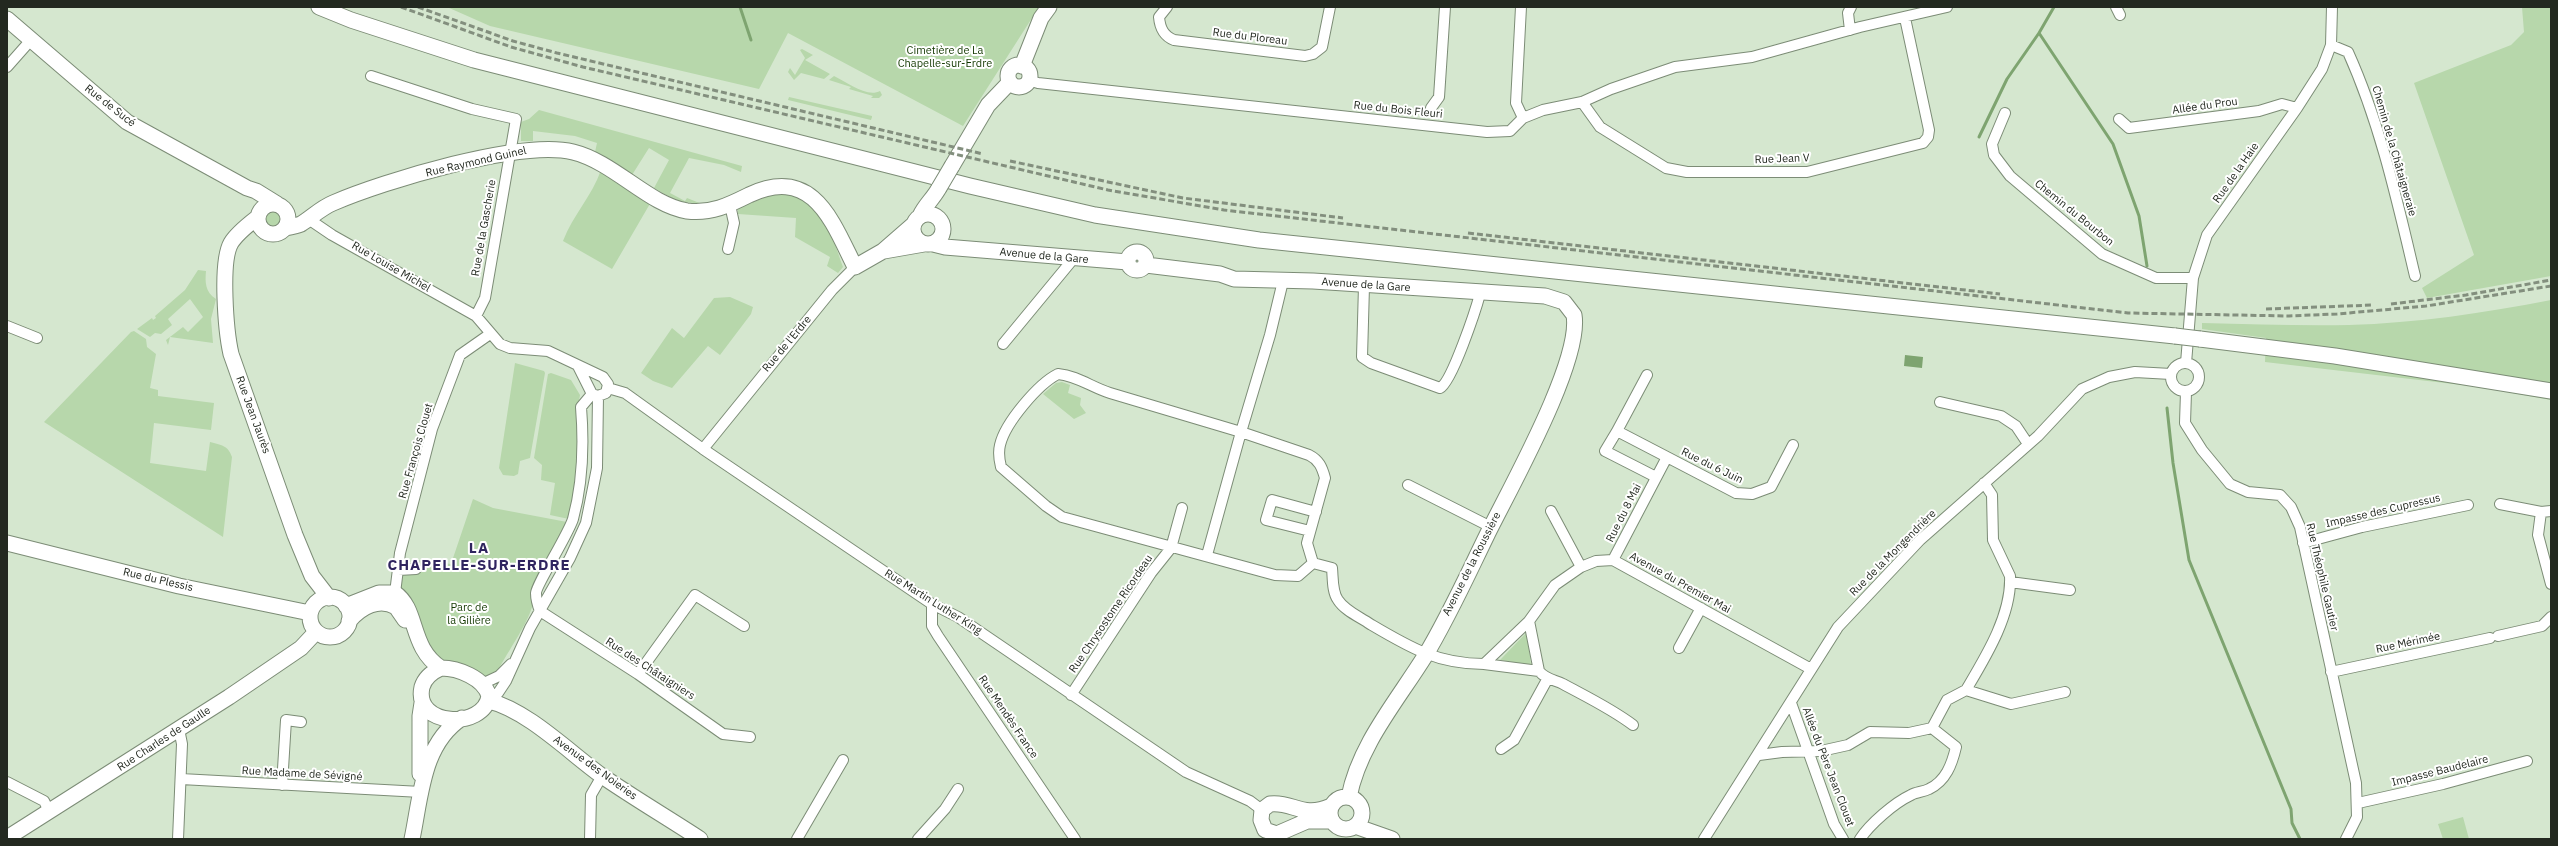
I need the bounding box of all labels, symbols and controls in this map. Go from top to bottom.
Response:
street label: Rue du Ploreau [1212,26,1288,48]
park label: Cimetière de La Chapelle-sur-Erdre [898,44,992,70]
street label: Rue de Sucé [82,82,138,130]
street label: Chemin de la Châtaigneraie [2369,84,2419,218]
street label: Allée du Prou [2171,95,2239,117]
street label: Rue du Bois Fleuri [1353,99,1443,121]
street label: Rue de la Haie [2210,140,2262,206]
street label: Rue Raymond Guinel [424,144,528,180]
street label: Rue Jean V [1754,151,1810,167]
street label: Chemin du Bourbon [2032,177,2116,249]
street label: Rue de la Gascherie [469,179,499,277]
street label: Rue Louise Michel [349,239,433,295]
street label: Avenue de la Gare [999,246,1089,266]
street label: Avenue de la Gare [1321,275,1411,295]
street label: Rue de l'Erdre [760,313,814,375]
street label: Rue Jean Jaurès [233,374,273,456]
street label: Rue François Clouet [396,402,436,500]
street label: Rue du 6 Juin [1679,445,1745,487]
street label: Rue du 8 Mai [1604,482,1644,544]
street label: Impasse des Cupressus [2324,491,2442,531]
street label: Rue de la Mongendrière [1847,507,1939,599]
street label: Avenue de la Roussière [1440,510,1504,618]
street label: Rue Théophile Gautier [2303,522,2341,632]
district label: LA CHAPELLE-SUR-ERDRE [387,540,571,575]
street label: Avenue du Premier Mai [1627,550,1733,616]
street label: Rue Chrysostome Ricordeau [1067,552,1155,676]
street label: Rue du Plessis [122,566,194,594]
street label: Rue Martin Luther King [882,567,984,637]
park label: Parc de la Gilière [447,601,491,627]
street label: Rue Mérimée [2375,630,2441,656]
street label: Rue des Châtaigniers [603,635,697,703]
street label: Rue Mendès France [975,673,1041,761]
street label: Rue Charles de Gaulle [115,704,213,774]
street label: Allée du Père Jean Clouet [1799,706,1857,828]
street label: Avenue des Noieries [550,733,640,803]
street label: Impasse Baudelaire [2390,753,2490,789]
street label: Rue Madame de Sévigné [241,764,363,784]

